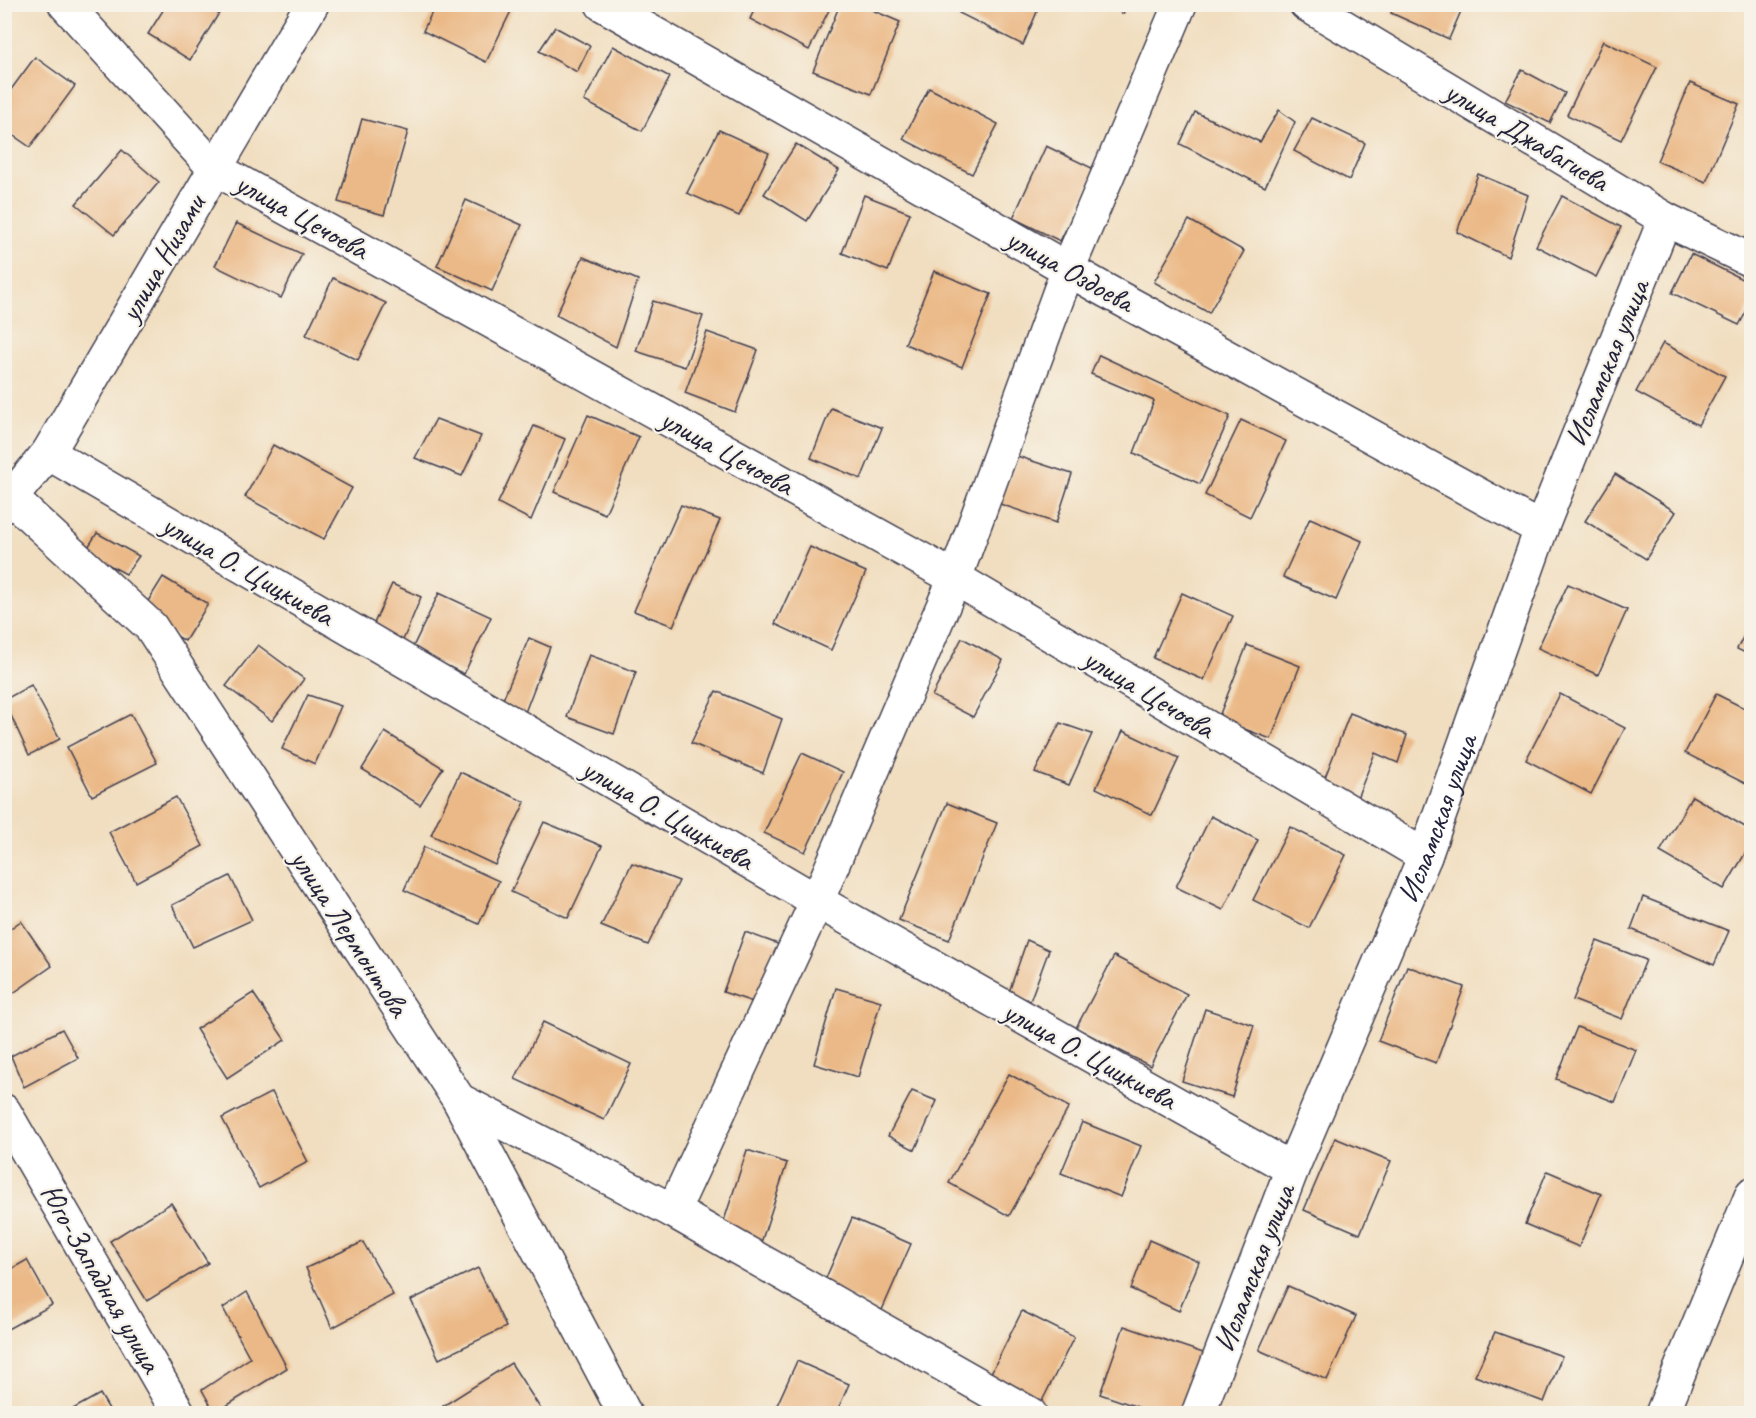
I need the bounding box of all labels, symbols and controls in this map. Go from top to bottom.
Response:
street label: улица Джабагиева [1436,71,1618,201]
street label: улица Цечоева [227,163,377,269]
street label: улица Низами [110,186,215,330]
street label: улица Оздоева [998,218,1143,322]
street label: Исламская улица [1556,272,1659,452]
street label: улица Цечоева [652,399,802,505]
street label: улица О. Цицкиева [153,504,342,635]
street label: улица Цечоева [1075,638,1223,748]
street label: Исламская улица [1389,727,1486,908]
street label: улица О. Цицкиева [573,748,762,879]
street label: улица Лермонтова [281,841,419,1025]
street label: улица О. Цицкиева [995,991,1185,1119]
street label: Исламская улица [1205,1176,1304,1357]
street label: Юго-Западная улица [32,1177,171,1381]

